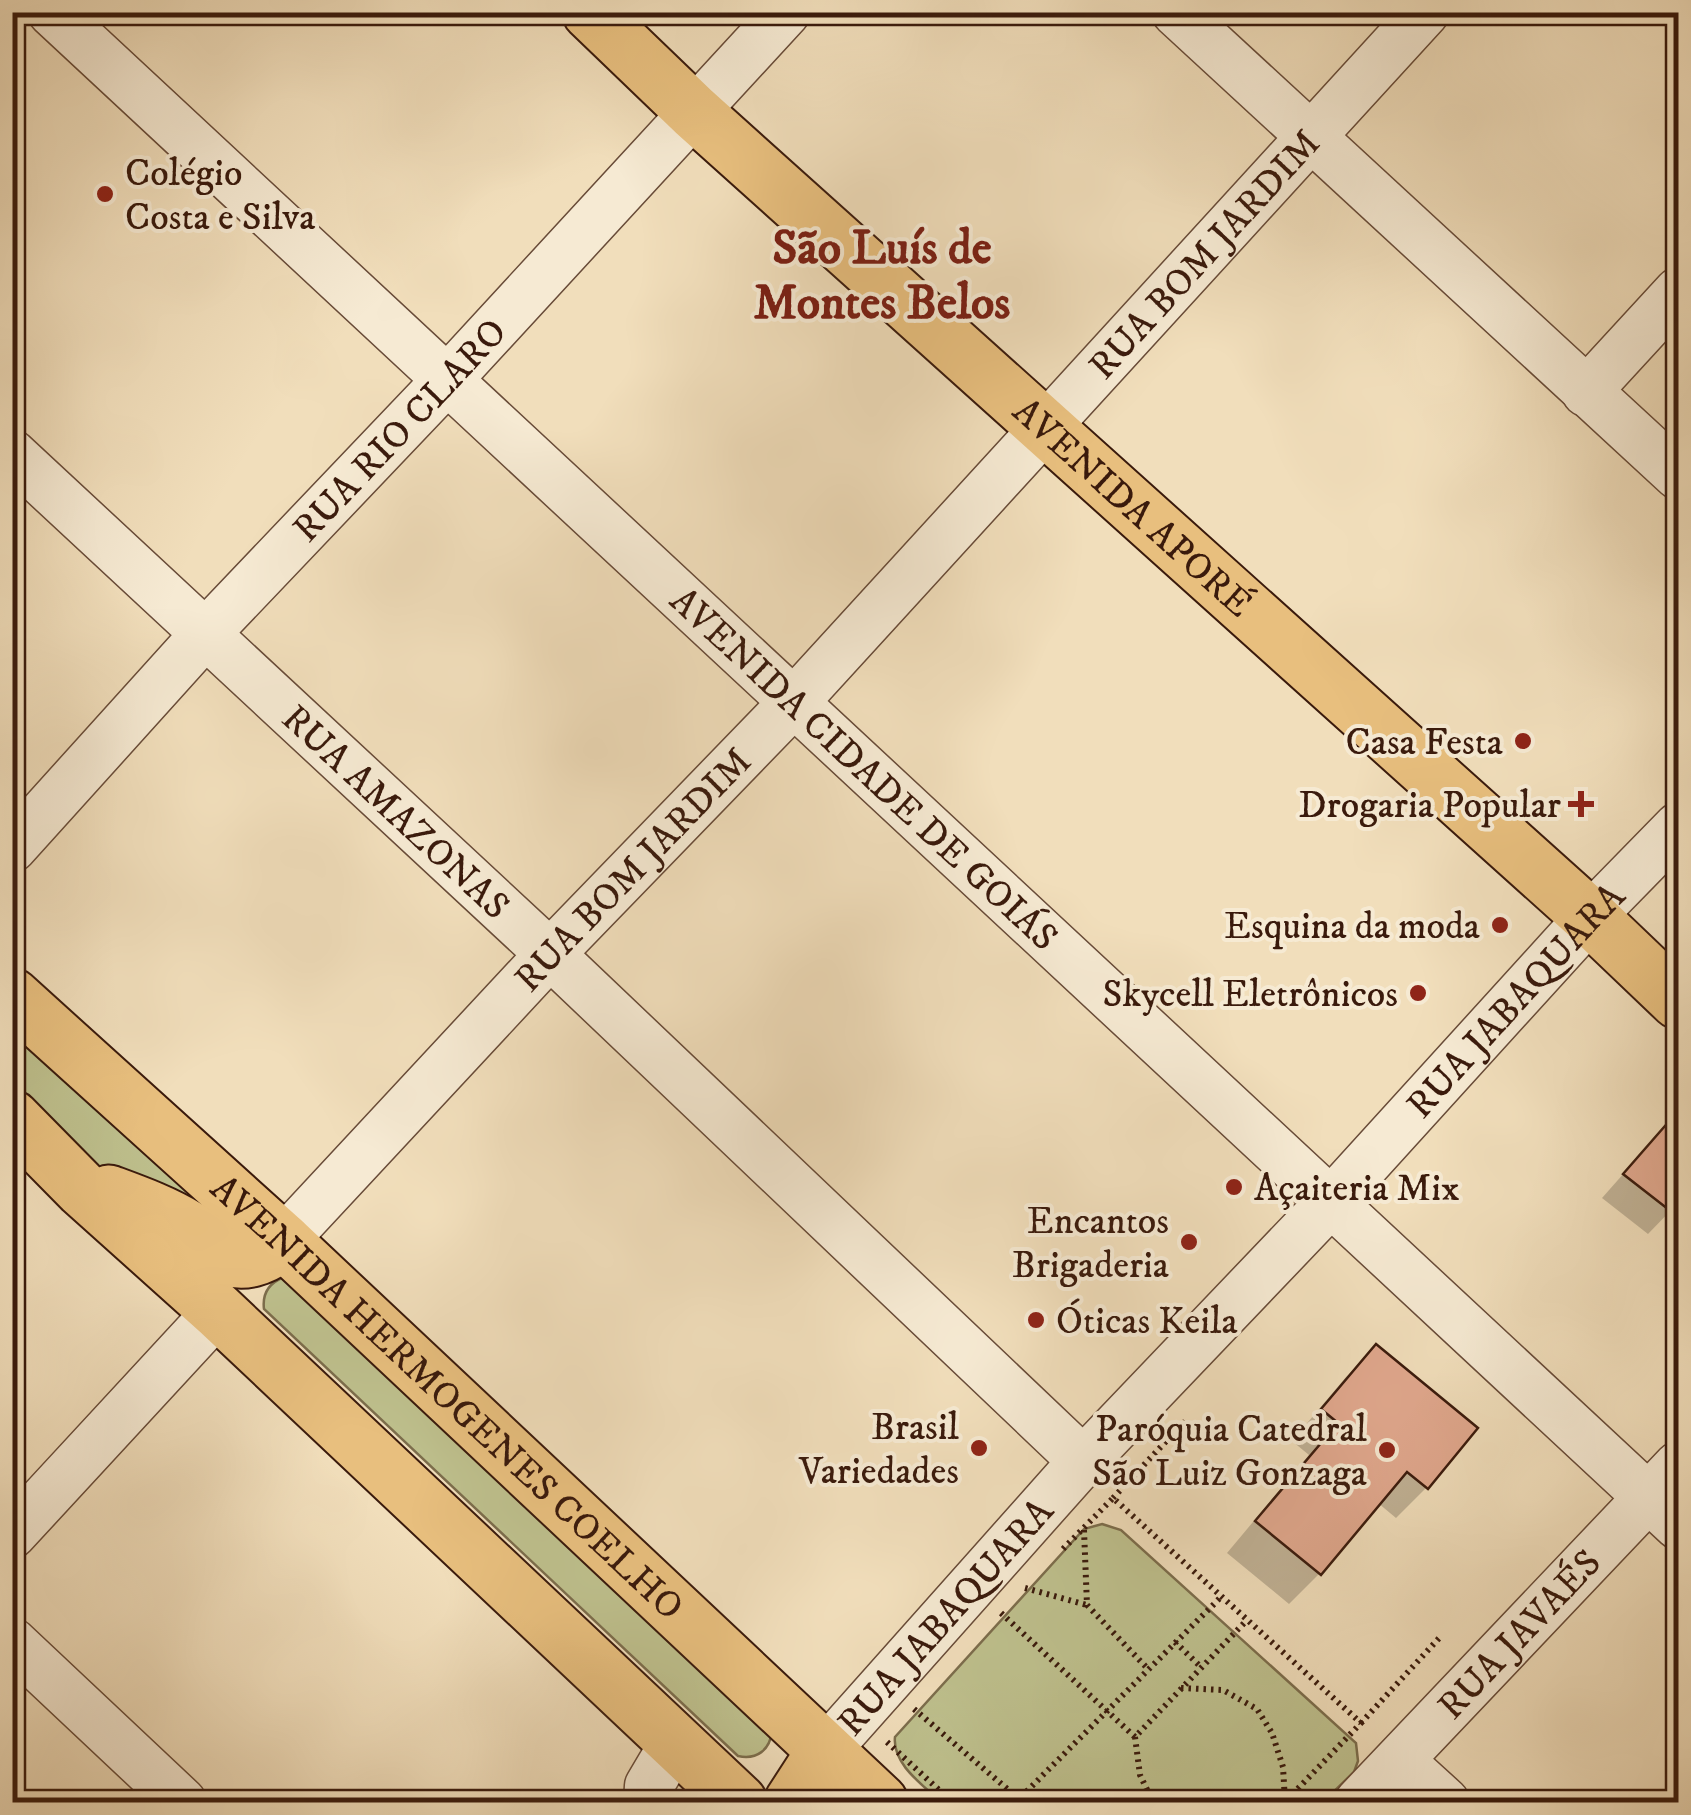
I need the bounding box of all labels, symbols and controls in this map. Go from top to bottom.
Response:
street label: RUA BOM JARDIM [1079,120,1331,390]
place label: Colégio Costa e Silva [125,150,316,242]
marker: Colégio Costa e Silva [94,183,116,205]
district label: São Luís de Montes Belos [754,219,1010,334]
street label: RUA RIO CLARO [283,309,518,553]
street label: AVENIDA APORÉ [1002,388,1262,628]
street label: AVENIDA CIDADE DE GOIÁS [659,577,1067,962]
street label: RUA AMAZONAS [271,695,519,931]
place label: Casa Festa [1346,719,1503,767]
marker: Casa Festa [1512,730,1534,752]
street label: RUA BOM JARDIM [505,738,763,1003]
place label: Drogaria Popular [1298,782,1561,830]
marker: Drogaria Popular [1570,793,1592,815]
street label: RUA JABAQUARA [1397,873,1637,1129]
place label: Esquina da moda [1224,903,1480,951]
marker: Esquina da moda [1489,914,1511,936]
place label: Skycell Eletrônicos [1102,971,1398,1019]
marker: Skycell Eletrônicos [1407,982,1429,1004]
street label: AVENIDA HERMOGENES COELHO [200,1165,693,1631]
place label: Açaiteria Mix [1254,1165,1460,1213]
marker: Açaiteria Mix [1223,1176,1245,1198]
place label: Encantos Brigaderia [1012,1198,1169,1290]
marker: Encantos Brigaderia [1178,1231,1200,1253]
place label: Óticas Keila [1056,1298,1238,1346]
marker: Óticas Keila [1025,1309,1047,1331]
place label: Brasil Variedades [798,1404,960,1496]
place label: Paróquia Catedral São Luiz Gonzaga [1092,1406,1368,1498]
marker: Brasil Variedades [968,1437,990,1459]
marker: Paróquia Catedral São Luiz Gonzaga [1376,1439,1398,1461]
street label: RUA JABAQUARA [828,1488,1065,1747]
street label: RUA JAVAÉS [1428,1540,1612,1730]

